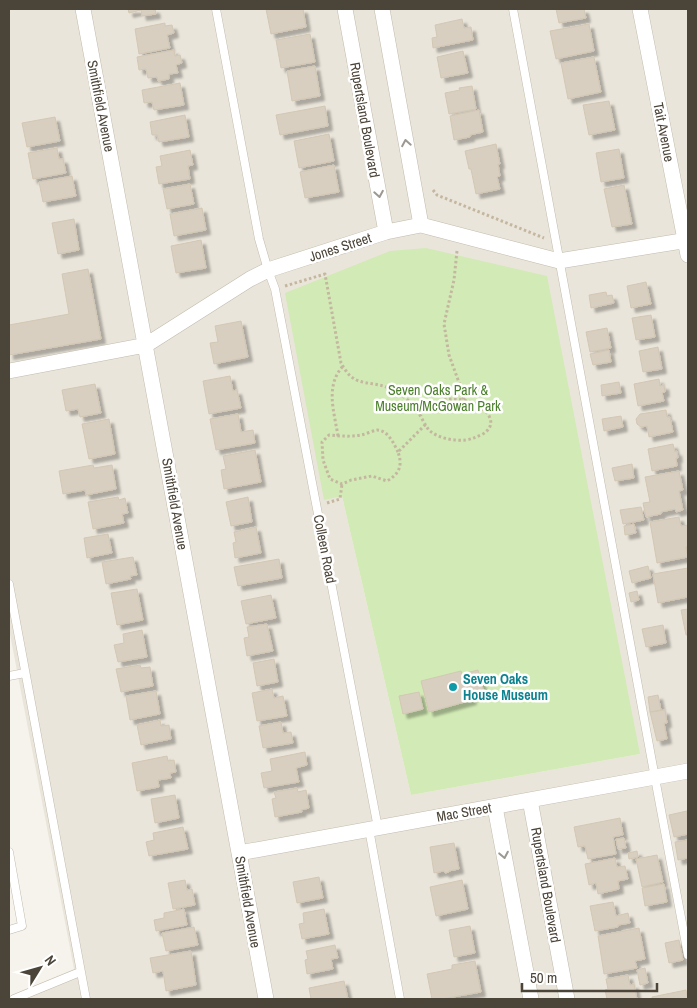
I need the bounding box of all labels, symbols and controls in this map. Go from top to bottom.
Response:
street label: Smithfield Avenue [83,59,119,153]
street label: Rupertsland Boulevard [346,61,384,179]
street label: Tait Avenue [649,101,679,163]
one-way arrow [401,139,411,147]
one-way arrow [373,190,384,199]
street label: Jones Street [307,228,373,266]
park label: Seven Oaks Park & Museum/McGowan Park [375,381,501,415]
street label: Smithfield Avenue [158,457,192,551]
street label: Colleen Road [310,513,340,585]
place label: Seven Oaks House Museum [463,670,548,704]
marker: Seven Oaks House Museum [447,681,459,693]
street label: Mac Street [435,798,493,826]
street label: Rupertsland Boulevard [527,826,565,944]
one-way arrow [499,850,509,859]
street label: Smithfield Avenue [231,855,265,949]
north arrow [15,943,65,993]
text: N [41,951,60,969]
scale bar [522,960,657,992]
text: 50 m [530,967,557,988]

